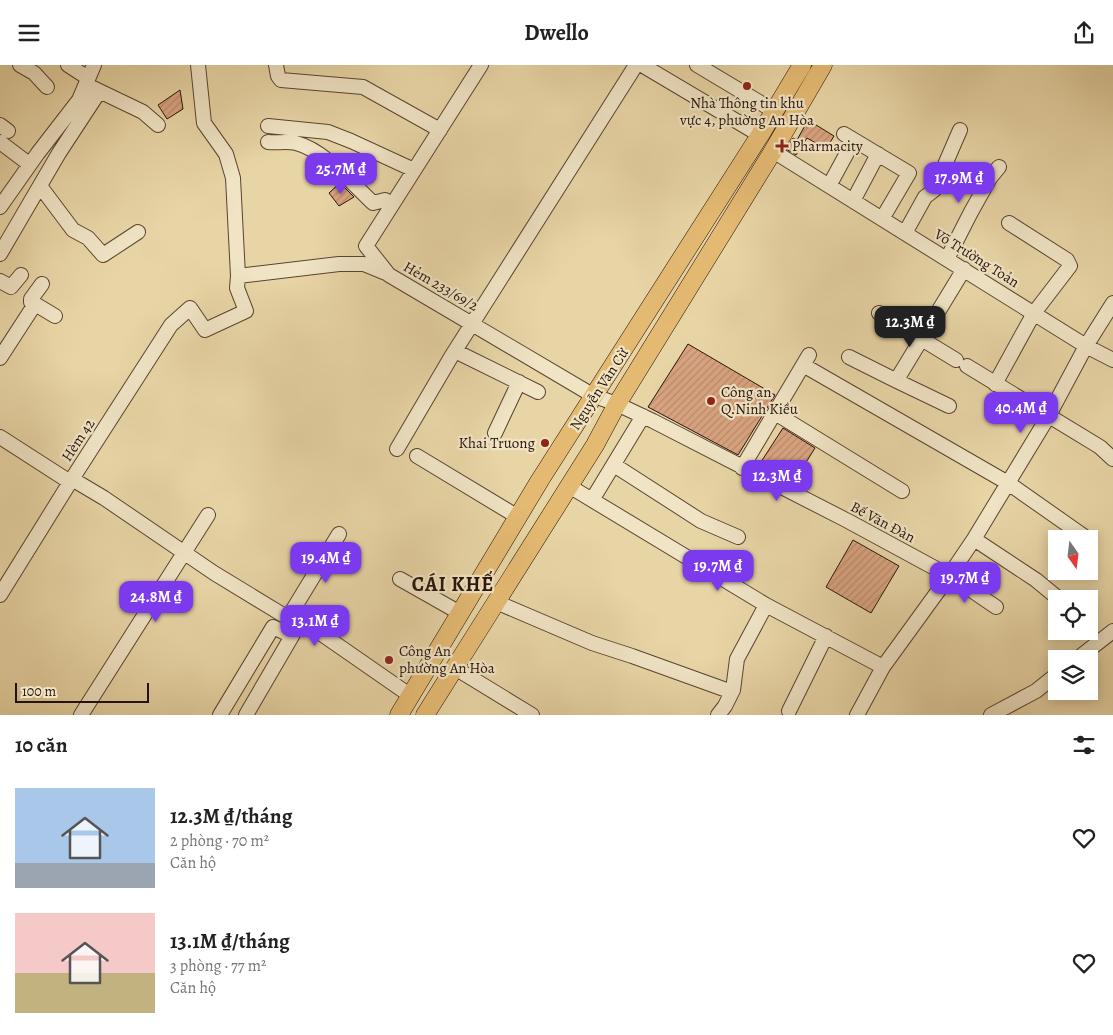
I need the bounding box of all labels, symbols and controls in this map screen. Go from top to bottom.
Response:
text: Dwello [524,18,589,48]
icon: menu [15,19,43,47]
icon: share [1070,19,1098,47]
marker: Nhà Thông tin khu vực 4, phuờng An Hòa [741,80,753,92]
place label: Nhà Thông tin khu vực 4, phuờng An Hòa [679,93,814,130]
place label: Pharmacity [792,136,863,156]
marker: Pharmacity [776,140,788,152]
pin: 25.7M ₫ [295,153,387,195]
text: 25.7M ₫ [316,158,366,180]
pin: 17.9M ₫ [913,161,1005,204]
text: 17.9M ₫ [935,167,983,189]
street label: Võ Trường Toản [930,223,1023,292]
street label: Hẻm 233/69/2 [400,256,482,316]
pin: 12.3M ₫ [864,305,956,348]
text: 12.3M ₫ [885,311,935,333]
street label: Nguyễn Văn Cừ [565,343,633,434]
place label: Công an Q.Ninh Kiều [721,382,799,419]
pin: 40.4M ₫ [975,391,1067,434]
marker: Công an Q.Ninh Kiều [705,395,717,407]
text: 40.4M ₫ [995,397,1047,419]
street label: Hèm 42 [57,415,99,465]
place label: Khai Truong [459,433,535,453]
marker: Khai Truong [539,437,551,449]
pin: 12.3M ₫ [731,459,823,502]
text: 12.3M ₫ [752,465,802,487]
street label: Bế Văn Đàn [847,497,919,547]
north arrow [1048,530,1098,580]
map controls [1048,530,1098,700]
pin: 19.4M ₫ [280,541,372,584]
text: 19.4M ₫ [301,547,351,569]
pin: 19.7M ₫ [672,549,764,592]
text: 19.7M ₫ [694,555,742,577]
pin: 19.7M ₫ [919,561,1011,604]
text: 19.7M ₫ [941,567,989,589]
district label: CÁI KHẾ [412,570,494,598]
pin: 24.8M ₫ [110,581,202,623]
text: 24.8M ₫ [130,586,182,608]
button: locate [1048,590,1098,640]
pin: 13.1M ₫ [269,605,361,647]
text: 13.1M ₫ [291,610,339,632]
place label: Công An phường An Hòa [399,641,495,678]
button: layers [1048,650,1098,700]
marker: Công An phường An Hòa [383,654,395,666]
scale bar [15,680,149,703]
text: 100 m [22,682,56,701]
text: 10 căn [15,731,67,759]
icon: filters [1070,731,1098,759]
text: 12.3M ₫/tháng [170,802,292,830]
icon: home [55,808,115,868]
icon: heart [1070,824,1098,852]
text: 2 phòng · 70 m² [170,830,269,852]
text: Căn hộ [170,852,216,874]
text: 13.1M ₫/tháng [170,927,290,955]
icon: home [55,933,115,993]
icon: heart [1070,949,1098,977]
text: 3 phòng · 77 m² [170,955,266,977]
text: Căn hộ [170,977,216,999]

